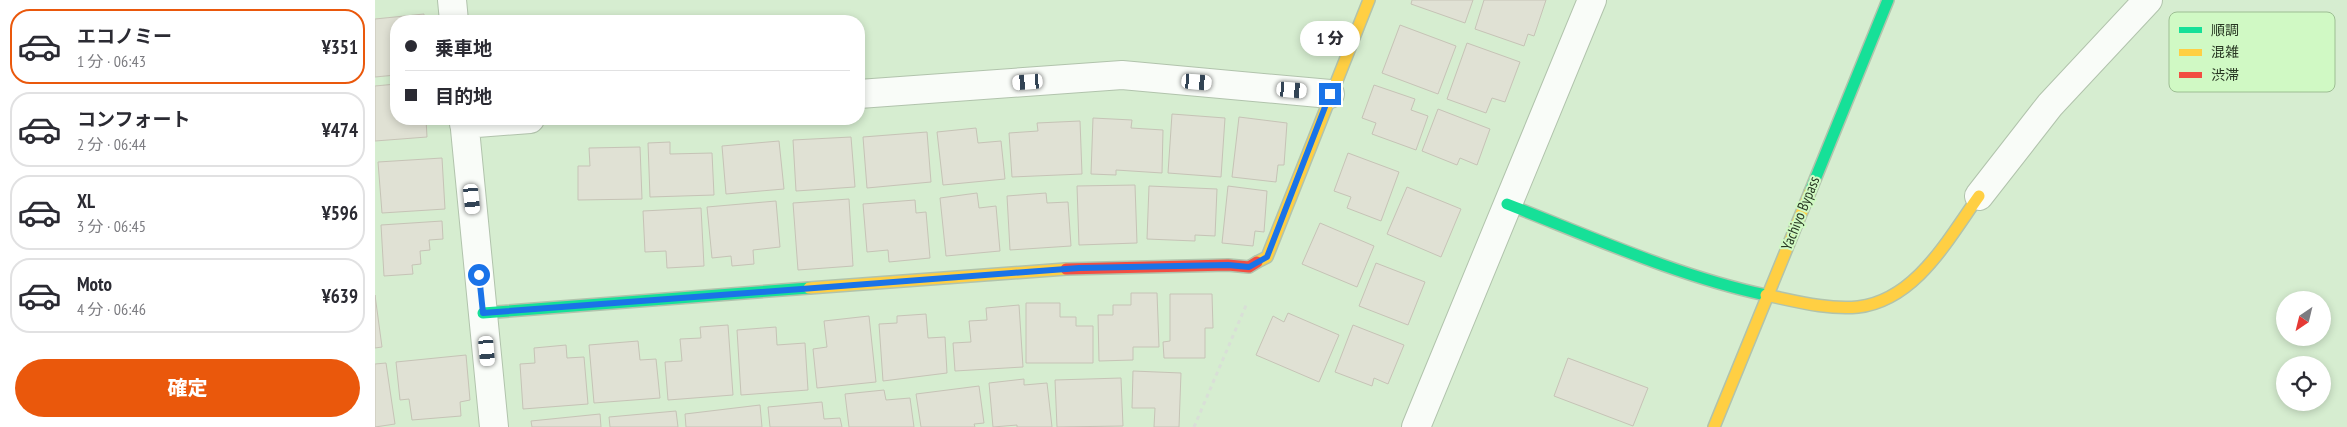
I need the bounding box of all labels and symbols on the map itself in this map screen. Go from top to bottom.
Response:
legend [2169,12,2335,92]
text: 順調 [2211,21,2239,39]
callout: 1 分 [1300,22,1360,56]
text: 混雑 [2211,43,2239,61]
text: 渋滞 [2211,66,2239,84]
car [1012,73,1043,91]
car [1181,73,1212,91]
car [1276,81,1307,99]
route end [1319,83,1341,105]
street label: Yachiyo Bypass [1777,173,1823,253]
car [462,183,481,215]
route start [468,264,490,286]
north arrow [2276,291,2331,346]
car [478,335,495,367]

